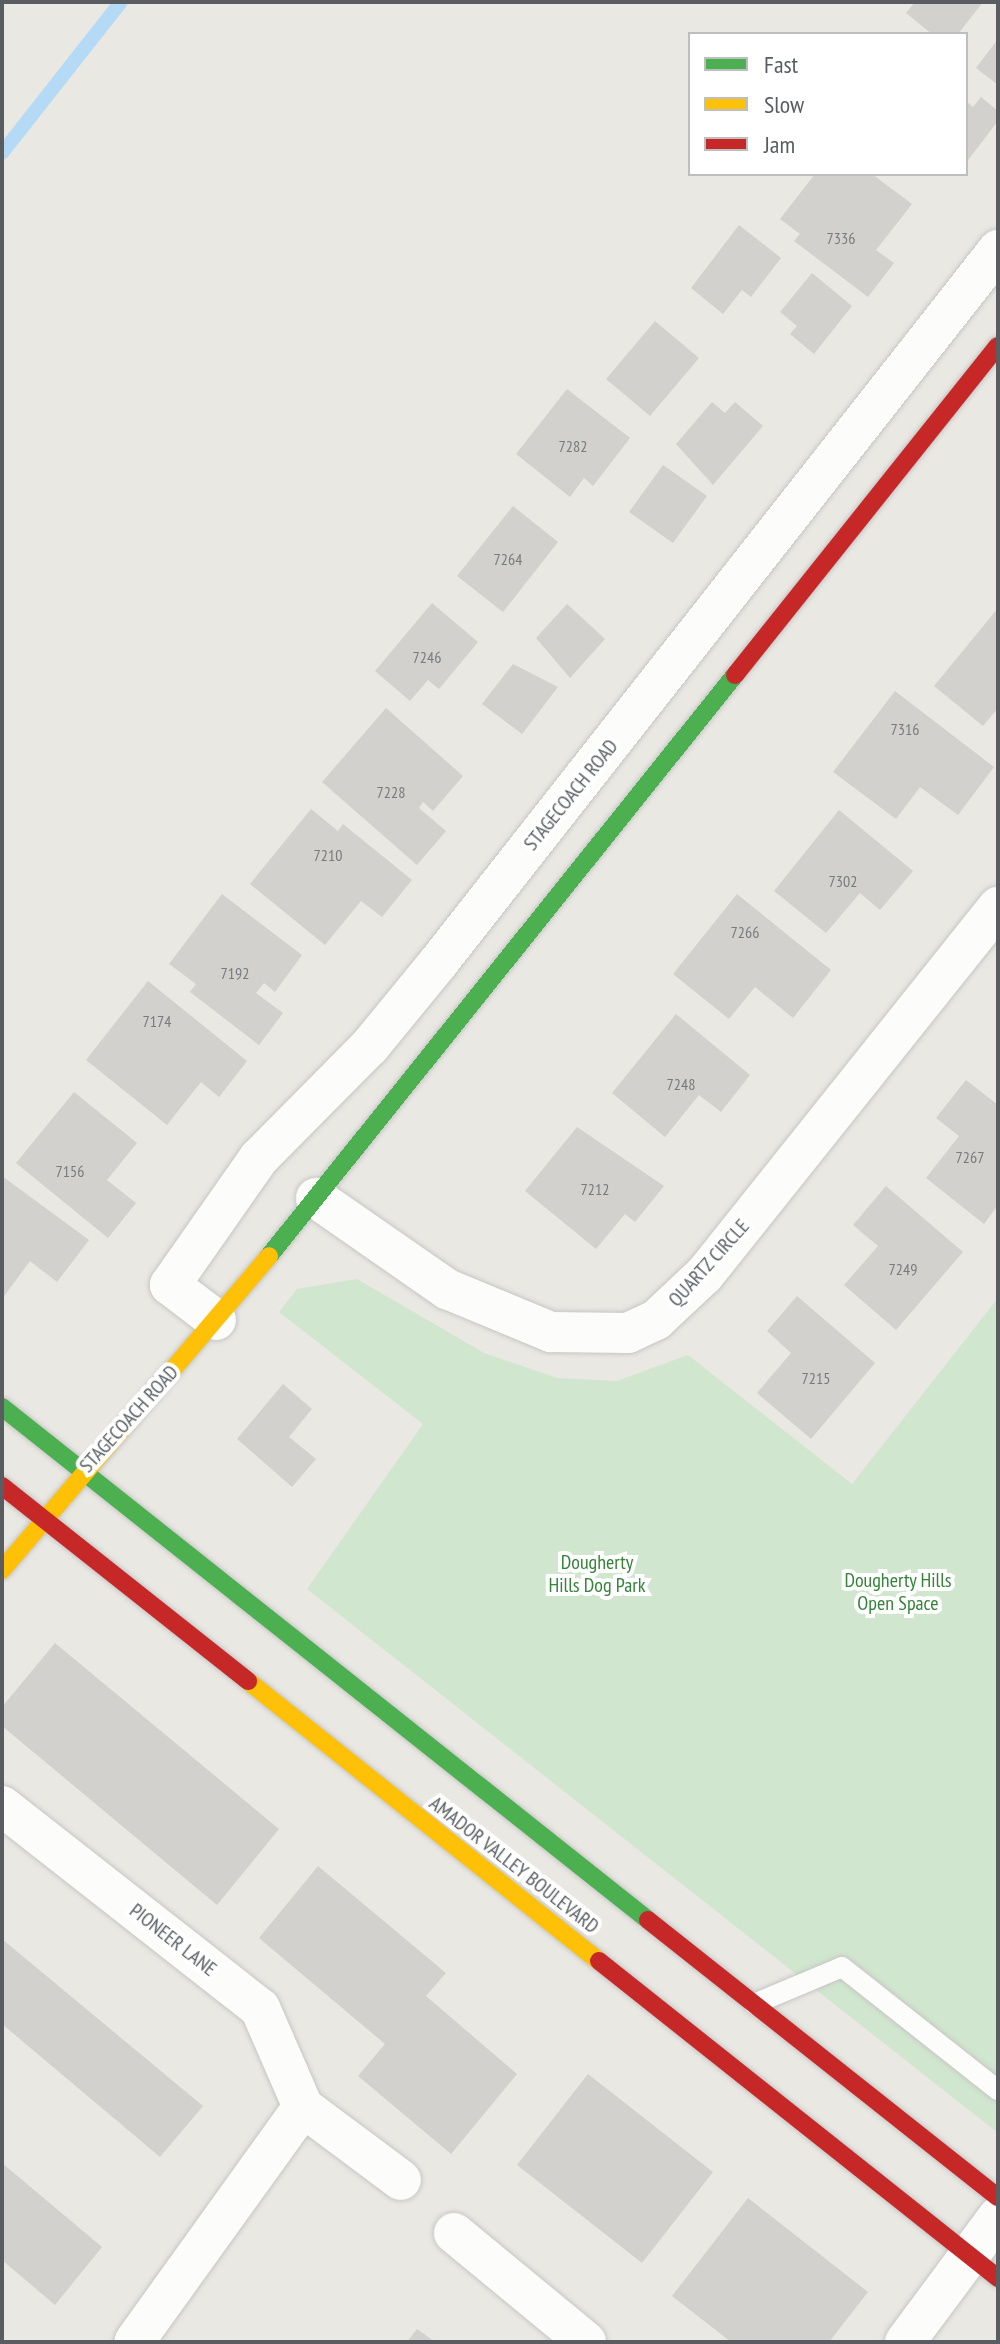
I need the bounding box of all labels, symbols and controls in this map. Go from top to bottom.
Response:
legend [688,32,968,176]
text: Fast [764,49,798,80]
text: Slow [764,89,804,120]
text: Jam [764,129,795,160]
house number: 7336 [827,228,855,248]
house number: 7282 [559,436,587,456]
house number: 7264 [494,549,522,569]
house number: 7246 [413,647,441,667]
house number: 7316 [891,719,919,739]
street label: STAGECOACH ROAD [519,735,623,855]
house number: 7228 [377,782,405,802]
house number: 7210 [314,845,342,865]
house number: 7302 [829,871,857,891]
house number: 7266 [731,922,759,942]
house number: 7192 [221,963,249,983]
house number: 7174 [143,1011,171,1031]
house number: 7248 [667,1074,695,1094]
house number: 7267 [956,1147,984,1167]
house number: 7156 [56,1161,84,1181]
house number: 7212 [581,1179,609,1199]
street label: QUARTZ CIRCLE [663,1214,755,1312]
house number: 7249 [889,1259,917,1279]
street label: STAGECOACH ROAD [75,1360,183,1478]
house number: 7215 [802,1368,830,1388]
park label: Dougherty Hills Dog Park [548,1550,646,1597]
park label: Dougherty Hills Open Space [844,1569,952,1616]
street label: AMADOR VALLEY BOULEVARD [424,1791,604,1939]
street label: PIONEER LANE [125,1899,221,1981]

